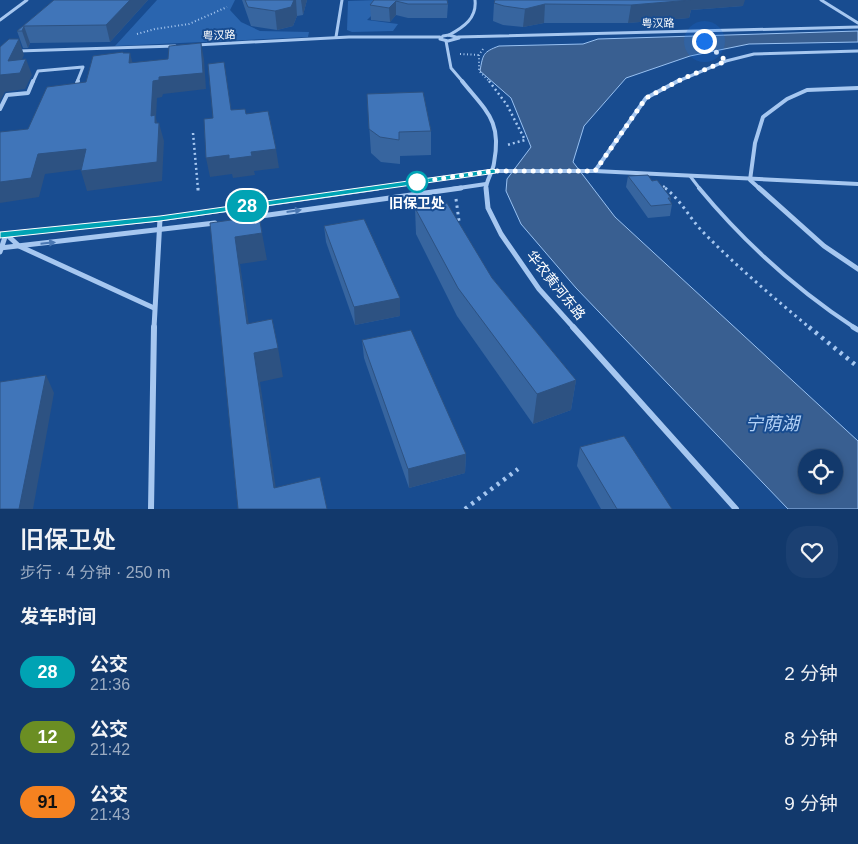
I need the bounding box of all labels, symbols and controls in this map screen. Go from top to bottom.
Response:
street label: 粤汉路 [641,17,675,29]
street label: 粤汉路 [202,28,236,42]
your location [692,29,717,54]
marker: 旧保卫处 [406,171,428,193]
line badge: 28 [224,190,270,222]
place label: 旧保卫处 [389,195,445,211]
text: 28 [237,196,257,216]
one-way arrow [287,207,303,215]
one-way arrow [41,239,57,247]
street label: 华农黄河东路 [523,247,589,323]
water label: 宁荫湖 [745,414,802,434]
map controls [798,449,843,494]
button: locate [798,449,843,494]
text: 旧保卫处 [20,526,116,553]
button: heart [786,526,838,578]
text: 步行 · 4 分钟 · 250 m [20,564,170,581]
text: 发车时间 [20,606,96,627]
text: 公交 [90,654,128,675]
text: 28 [37,662,58,682]
text: 2 分钟 [784,663,838,684]
text: 21:36 [90,676,130,693]
text: 公交 [90,719,128,740]
text: 12 [37,727,58,747]
text: 8 分钟 [784,728,838,749]
text: 21:42 [90,741,130,758]
text: 公交 [90,784,128,805]
text: 91 [37,792,58,812]
text: 9 分钟 [784,793,838,814]
text: 21:43 [90,806,130,823]

